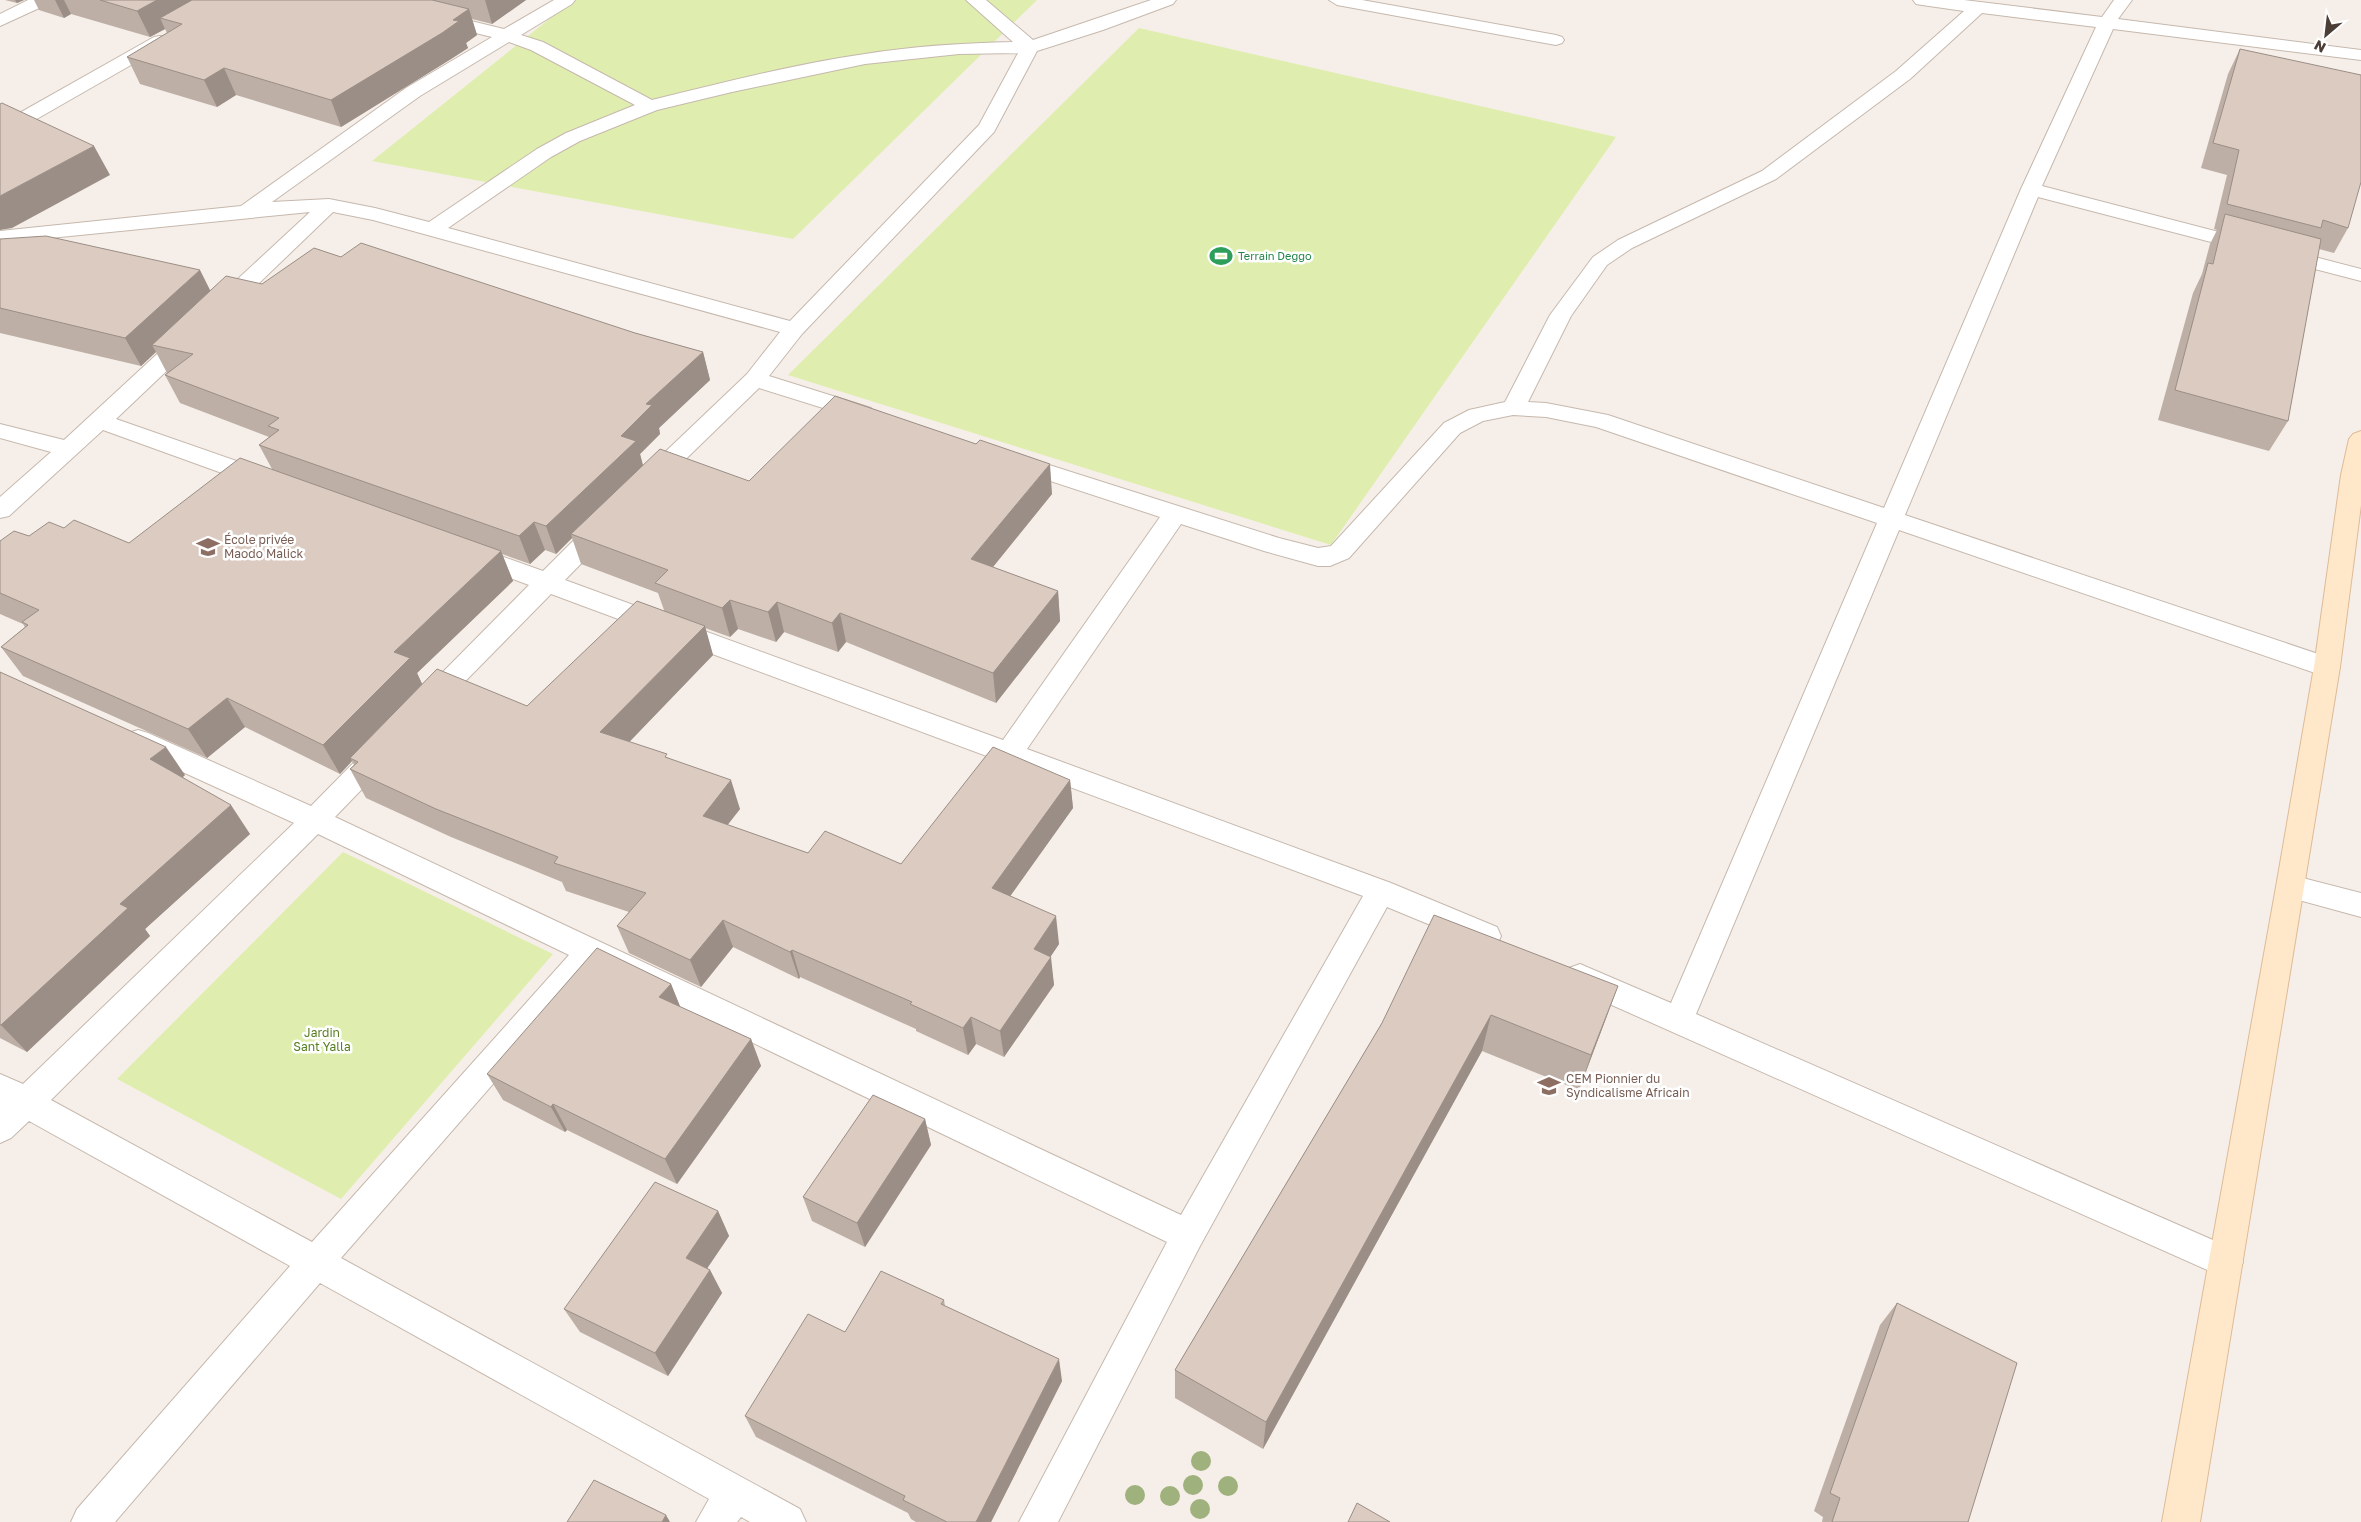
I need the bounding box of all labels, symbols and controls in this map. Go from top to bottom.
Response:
north arrow [2301,10,2351,60]
text: N [2311,37,2328,57]
sports icon: Terrain Deggo [1208,243,1234,269]
place label: Terrain Deggo [1238,249,1312,262]
place label: École privée Maodo Malick [224,532,304,561]
school or university icon: École privée Maodo Malick [195,534,221,560]
park label: Jardin Sant Yalla [293,1025,351,1054]
place label: CEM Pionnier du Syndicalisme Africain [1566,1071,1690,1100]
school or university icon: CEM Pionnier du Syndicalisme Africain [1536,1073,1562,1099]

